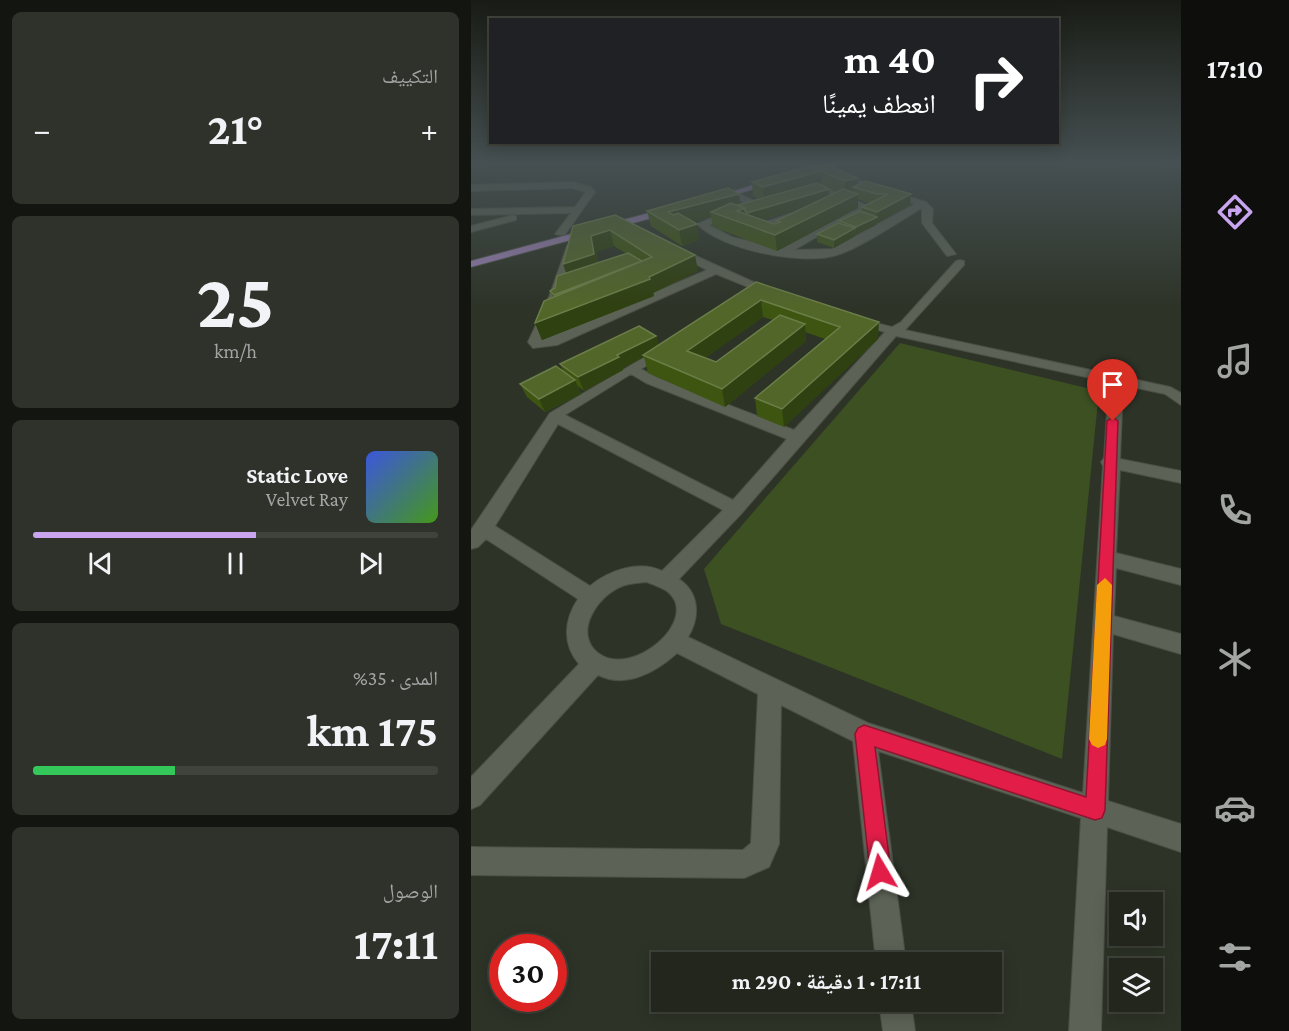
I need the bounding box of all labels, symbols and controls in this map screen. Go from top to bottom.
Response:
text: 40 m [844,35,936,82]
icon: right [957,42,1035,120]
text: 17:10 [1207,54,1263,84]
text: التكييف [382,65,438,87]
text: انعطف يمينًا [822,89,936,119]
text: 21° [208,104,264,154]
text: − [33,111,50,148]
text: + [421,111,438,148]
icon: directions [1214,191,1256,233]
text: 25 [197,257,275,344]
text: km/h [214,340,257,362]
icon: music [1214,340,1256,382]
pin [1087,359,1138,421]
icon: arrive [1096,368,1129,401]
text: Static Love [246,463,348,488]
text: Velvet Ray [266,488,348,510]
icon: phone [1214,489,1256,531]
icon: previous [84,547,117,580]
icon: pause [219,547,252,580]
icon: next [354,547,387,580]
icon: climate [1214,638,1256,680]
text: المدى · 35% [353,667,438,689]
text: 175 km [307,706,438,756]
icon: car [1214,787,1256,829]
position arrow [848,840,912,904]
text: الوصول [383,880,438,902]
map controls [1109,892,1163,1012]
button: sound [1109,892,1163,946]
text: 17:11 [354,919,438,969]
speed limit sign: 30 [489,934,567,1012]
icon: filters [1214,936,1256,978]
button: layers [1109,958,1163,1012]
text: 17:11 · 1 دقيقة · 290 m [732,969,921,994]

